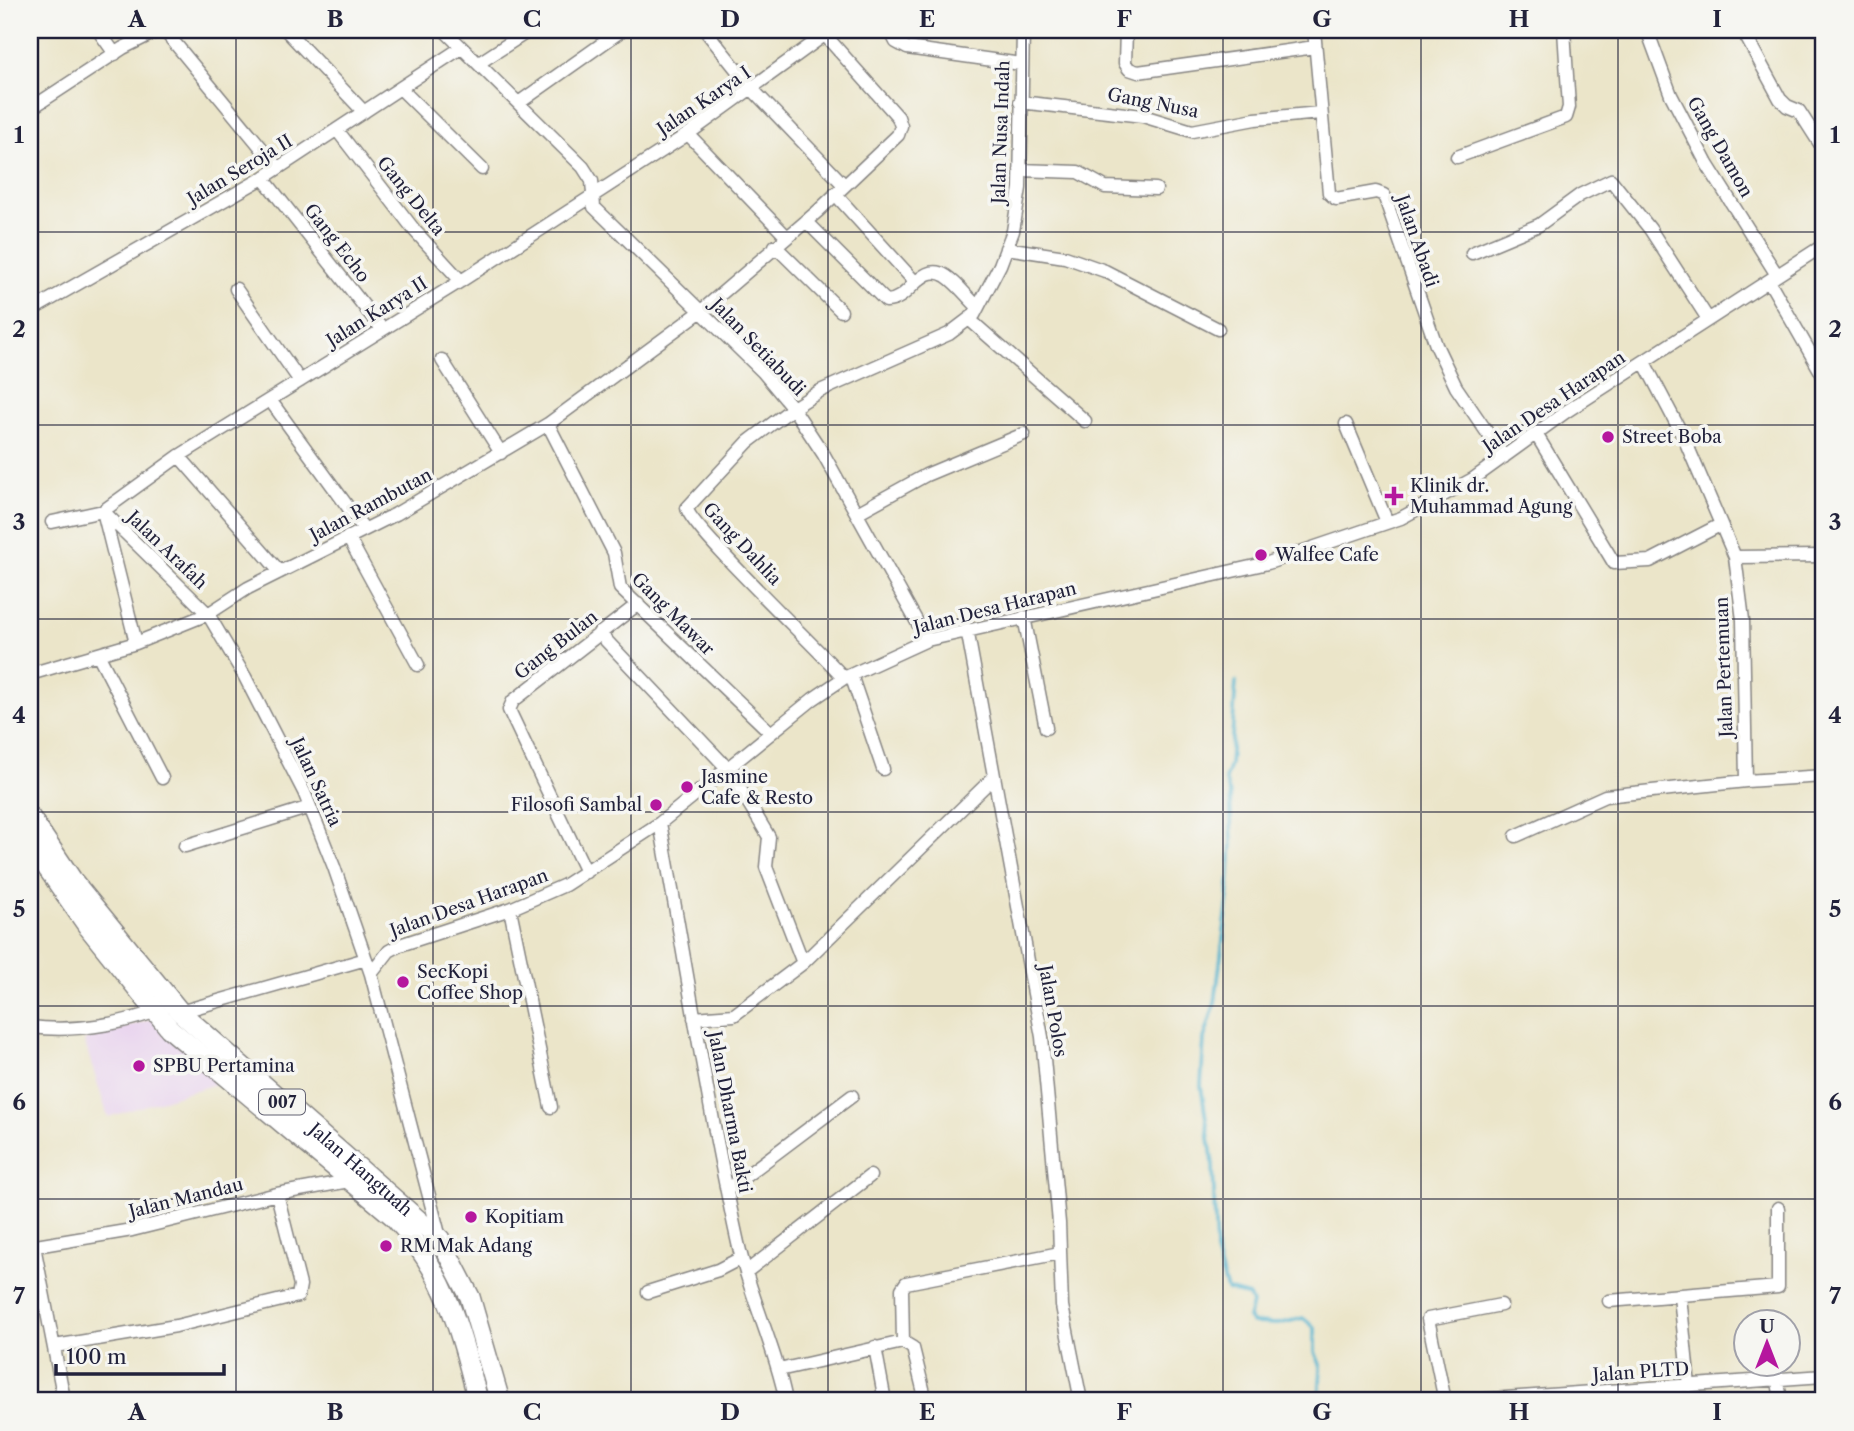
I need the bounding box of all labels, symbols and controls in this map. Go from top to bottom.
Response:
text: A [127,5,147,33]
text: B [326,5,344,33]
text: C [523,5,541,33]
text: D [720,5,740,33]
text: E [919,5,935,33]
text: F [1116,5,1132,33]
text: G [1312,5,1332,33]
text: H [1509,5,1530,33]
text: I [1712,5,1722,33]
street label: Jalan Nusa Indah [987,60,1015,207]
street label: Jalan Karya I [651,62,755,142]
street label: Gang Nusa [1106,83,1201,123]
street label: Gang Damon [1682,93,1758,201]
text: 1 [14,121,25,149]
text: 1 [1830,121,1841,149]
street label: Jalan Seroja II [181,130,296,211]
street label: Gang Delta [372,152,450,240]
street label: Jalan Abadi [1390,189,1443,290]
street label: Gang Echo [299,199,375,287]
street label: Jalan Karya II [320,272,431,353]
street label: Jalan Setiabudi [704,291,810,401]
text: 2 [12,315,26,343]
text: 2 [1828,315,1842,343]
street label: Jalan Desa Harapan [1476,346,1629,459]
place label: Street Boba [1622,426,1722,448]
marker: Street Boba [1600,429,1616,445]
street label: Jalan Rambutan [304,464,436,548]
place label: Klinik dr. Muhammad Agung [1410,475,1573,518]
marker: Klinik dr. Muhammad Agung [1384,486,1404,506]
street label: Gang Dahlia [698,498,786,590]
street label: Jalan Arafah [120,504,212,594]
text: 3 [13,508,26,536]
text: 3 [1829,508,1842,536]
place label: Walfee Cafe [1274,544,1379,566]
marker: Walfee Cafe [1253,547,1269,563]
street label: Gang Mawar [627,568,719,660]
street label: Jalan Desa Harapan [909,577,1079,640]
street label: Jalan Pertemuan [1711,596,1738,741]
street label: Gang Bulan [510,606,602,684]
text: 4 [12,701,26,729]
text: 4 [1828,701,1842,729]
street label: Jalan Satria [285,731,346,830]
place label: Jasmine Cafe & Resto [698,766,813,809]
marker: Jasmine Cafe & Resto [679,779,695,795]
place label: Filosofi Sambal [511,794,642,816]
marker: Filosofi Sambal [648,797,664,813]
street label: Jalan Desa Harapan [384,864,551,943]
text: 5 [13,895,25,923]
text: 5 [1829,895,1841,923]
street label: Jalan Polos [1034,960,1072,1059]
place label: SecKopi Coffee Shop [417,961,523,1004]
marker: SecKopi Coffee Shop [395,974,411,990]
street label: Jalan Dharma Bakti [703,1026,757,1195]
place label: SPBU Pertamina [153,1055,295,1077]
marker: SPBU Pertamina [131,1058,147,1074]
text: 6 [12,1088,26,1116]
text: 6 [1828,1088,1842,1116]
road number: 007 [259,1090,305,1114]
street label: Jalan Hangtuah [302,1117,417,1221]
street label: Jalan Mandau [124,1173,245,1224]
place label: Kopitiam [485,1206,564,1228]
marker: Kopitiam [463,1209,479,1225]
place label: RM Mak Adang [400,1235,533,1257]
marker: RM Mak Adang [378,1238,394,1254]
text: 7 [13,1282,25,1310]
text: 7 [1829,1282,1841,1310]
north arrow [1731,1308,1801,1378]
text: U [1759,1315,1775,1338]
scale bar [56,1333,224,1377]
text: 100 m [66,1344,127,1369]
street label: Jalan PLTD [1589,1358,1690,1387]
text: A [127,1398,147,1426]
text: B [326,1398,344,1426]
text: C [523,1398,541,1426]
text: D [720,1398,740,1426]
text: E [919,1398,935,1426]
text: F [1116,1398,1132,1426]
text: G [1312,1398,1332,1426]
text: H [1509,1398,1530,1426]
text: I [1712,1398,1722,1426]

